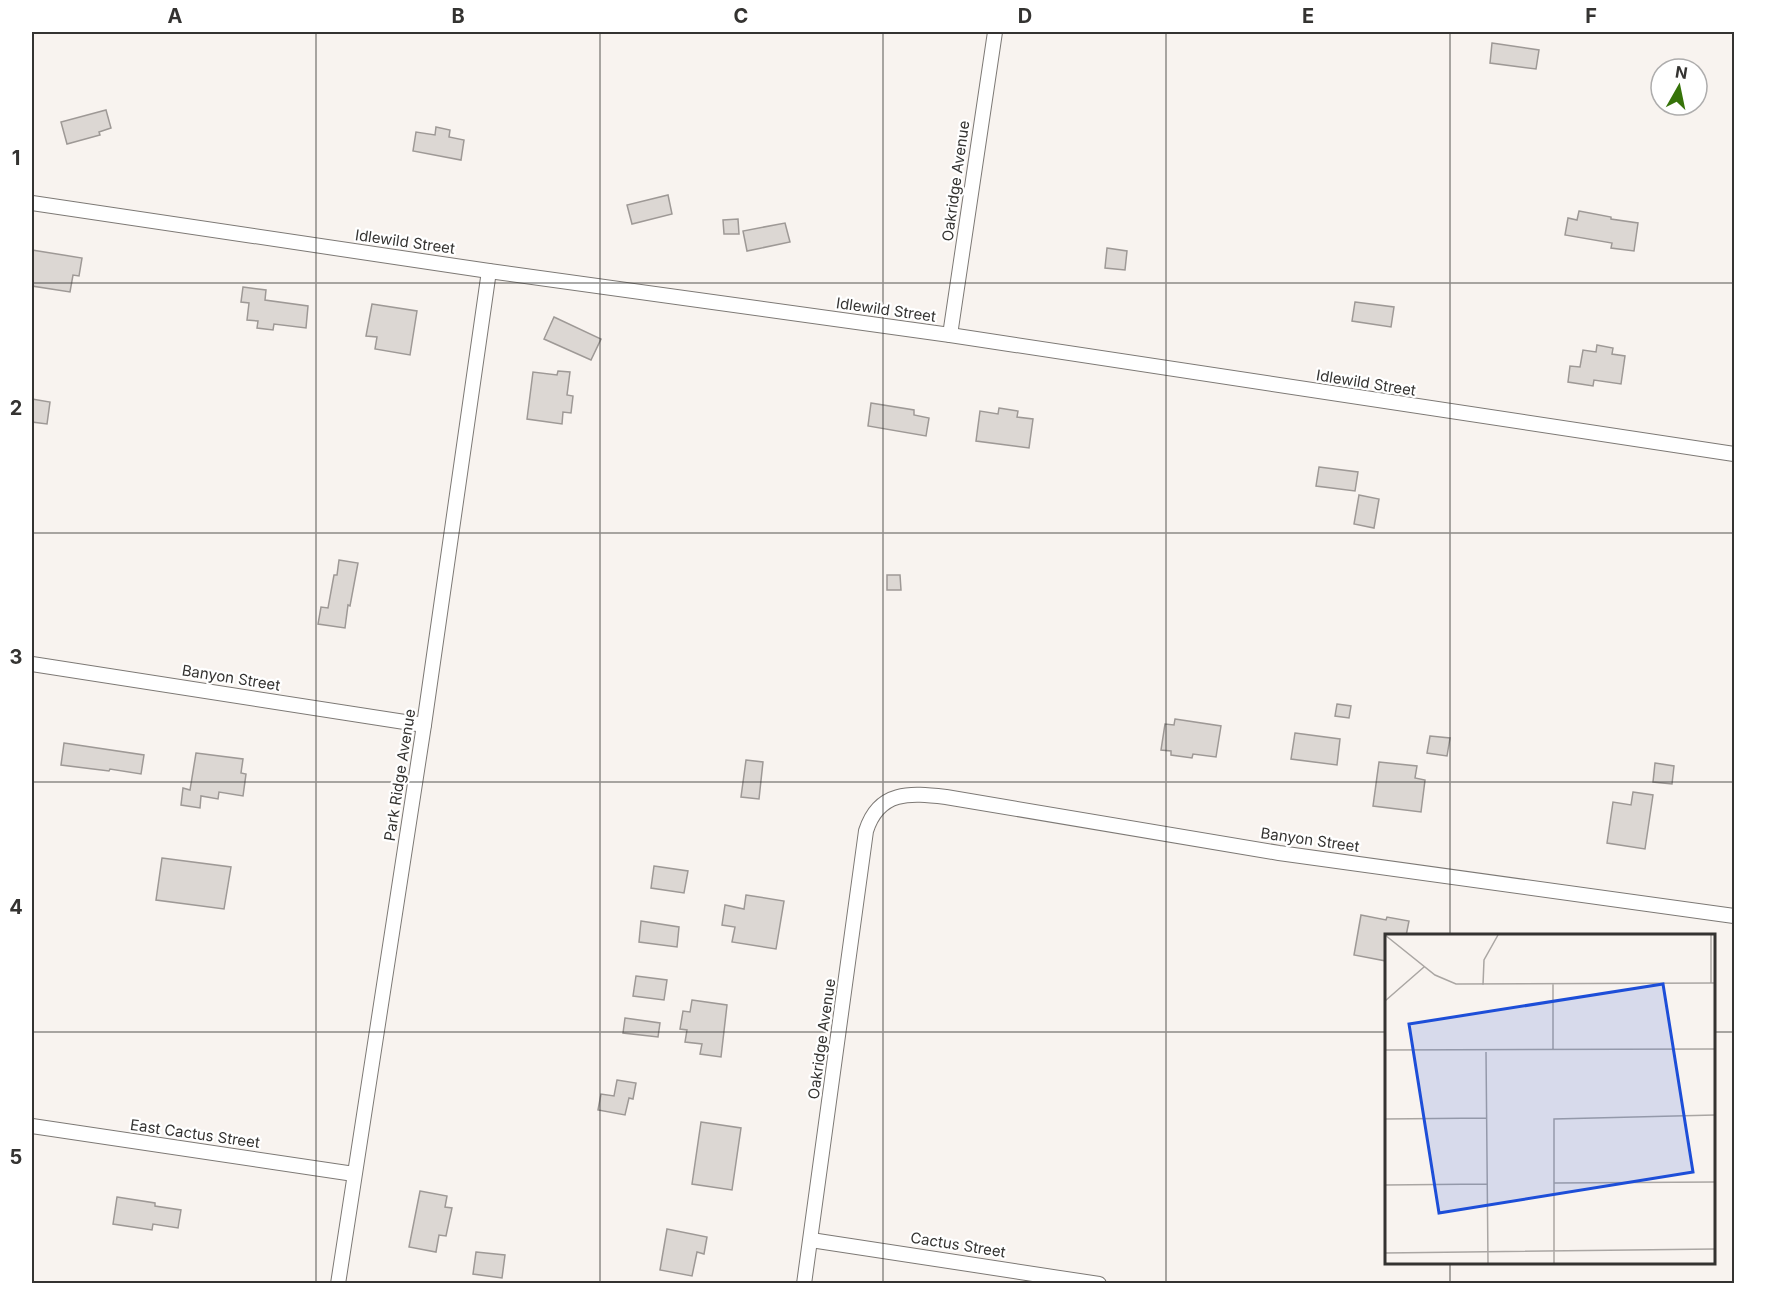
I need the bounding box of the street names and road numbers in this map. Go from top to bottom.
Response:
street label: Oakridge Avenue [938,119,973,243]
street label: Idlewild Street [354,225,456,258]
street label: Idlewild Street [835,293,937,326]
street label: Idlewild Street [1315,365,1417,400]
street label: Banyon Street [180,660,282,695]
street label: Park Ridge Avenue [380,707,419,842]
street label: Banyon Street [1260,823,1361,856]
street label: Oakridge Avenue [804,977,839,1101]
street label: East Cactus Street [129,1115,261,1152]
street label: Cactus Street [909,1228,1007,1261]

